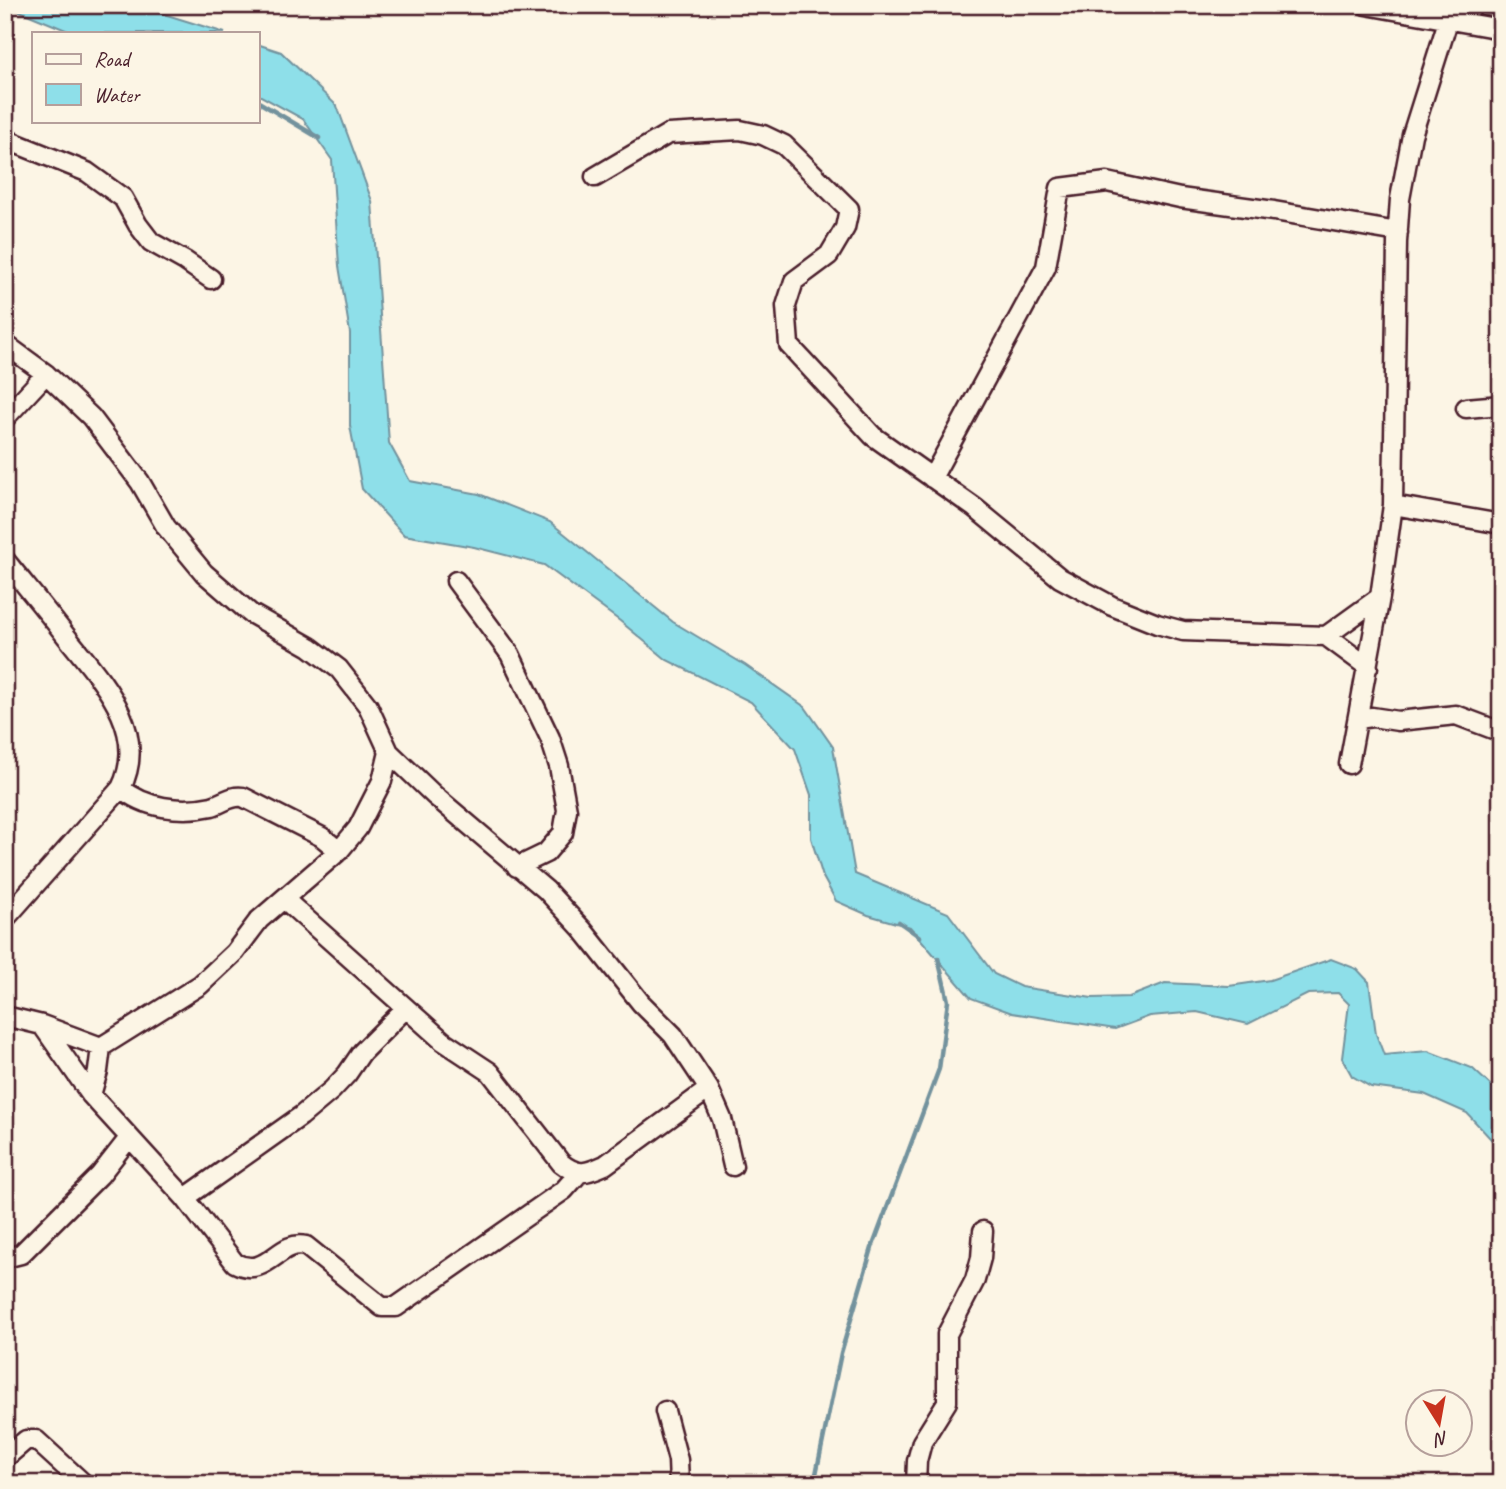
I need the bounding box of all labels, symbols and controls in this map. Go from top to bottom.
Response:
legend [32,32,259,122]
text: Road [94,46,133,72]
text: Water [94,82,141,108]
north arrow [1404,1388,1474,1458]
text: N [1431,1426,1450,1452]

